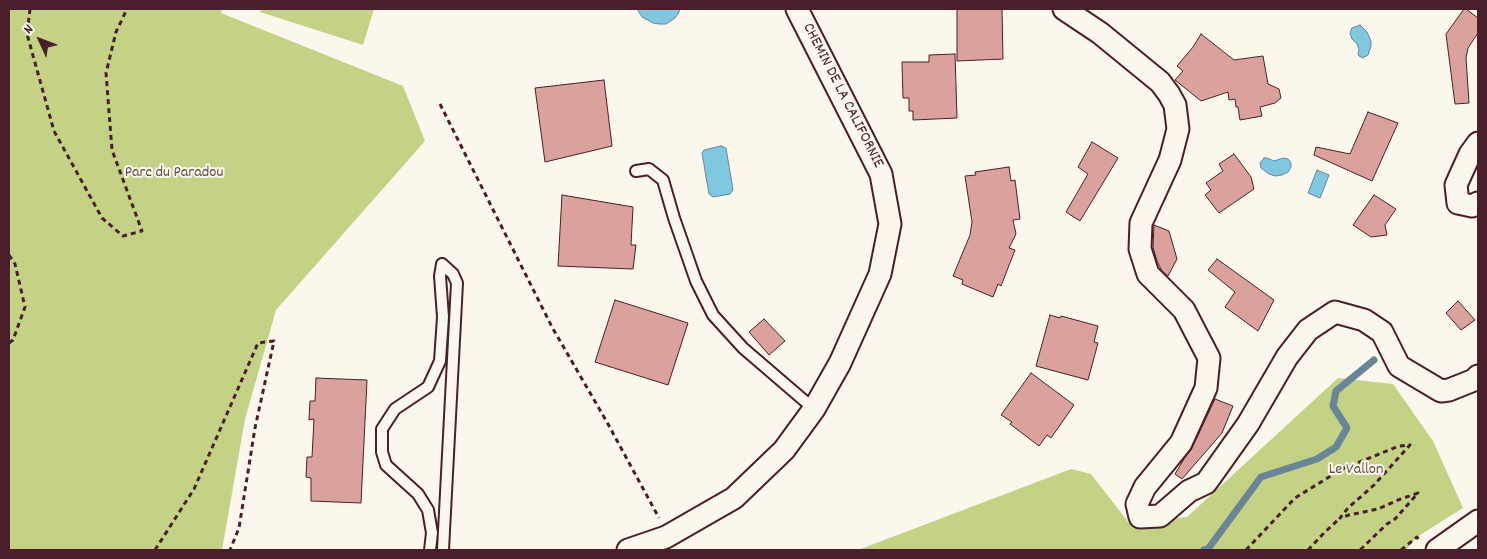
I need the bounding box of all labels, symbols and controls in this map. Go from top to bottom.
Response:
north arrow [15,15,65,65]
text: N [19,20,39,39]
street label: CHEMIN DE LA CALIFORNIE [797,20,887,172]
park label: Parc du Paradou [125,164,223,184]
park label: Le Vallon [1329,461,1383,481]

